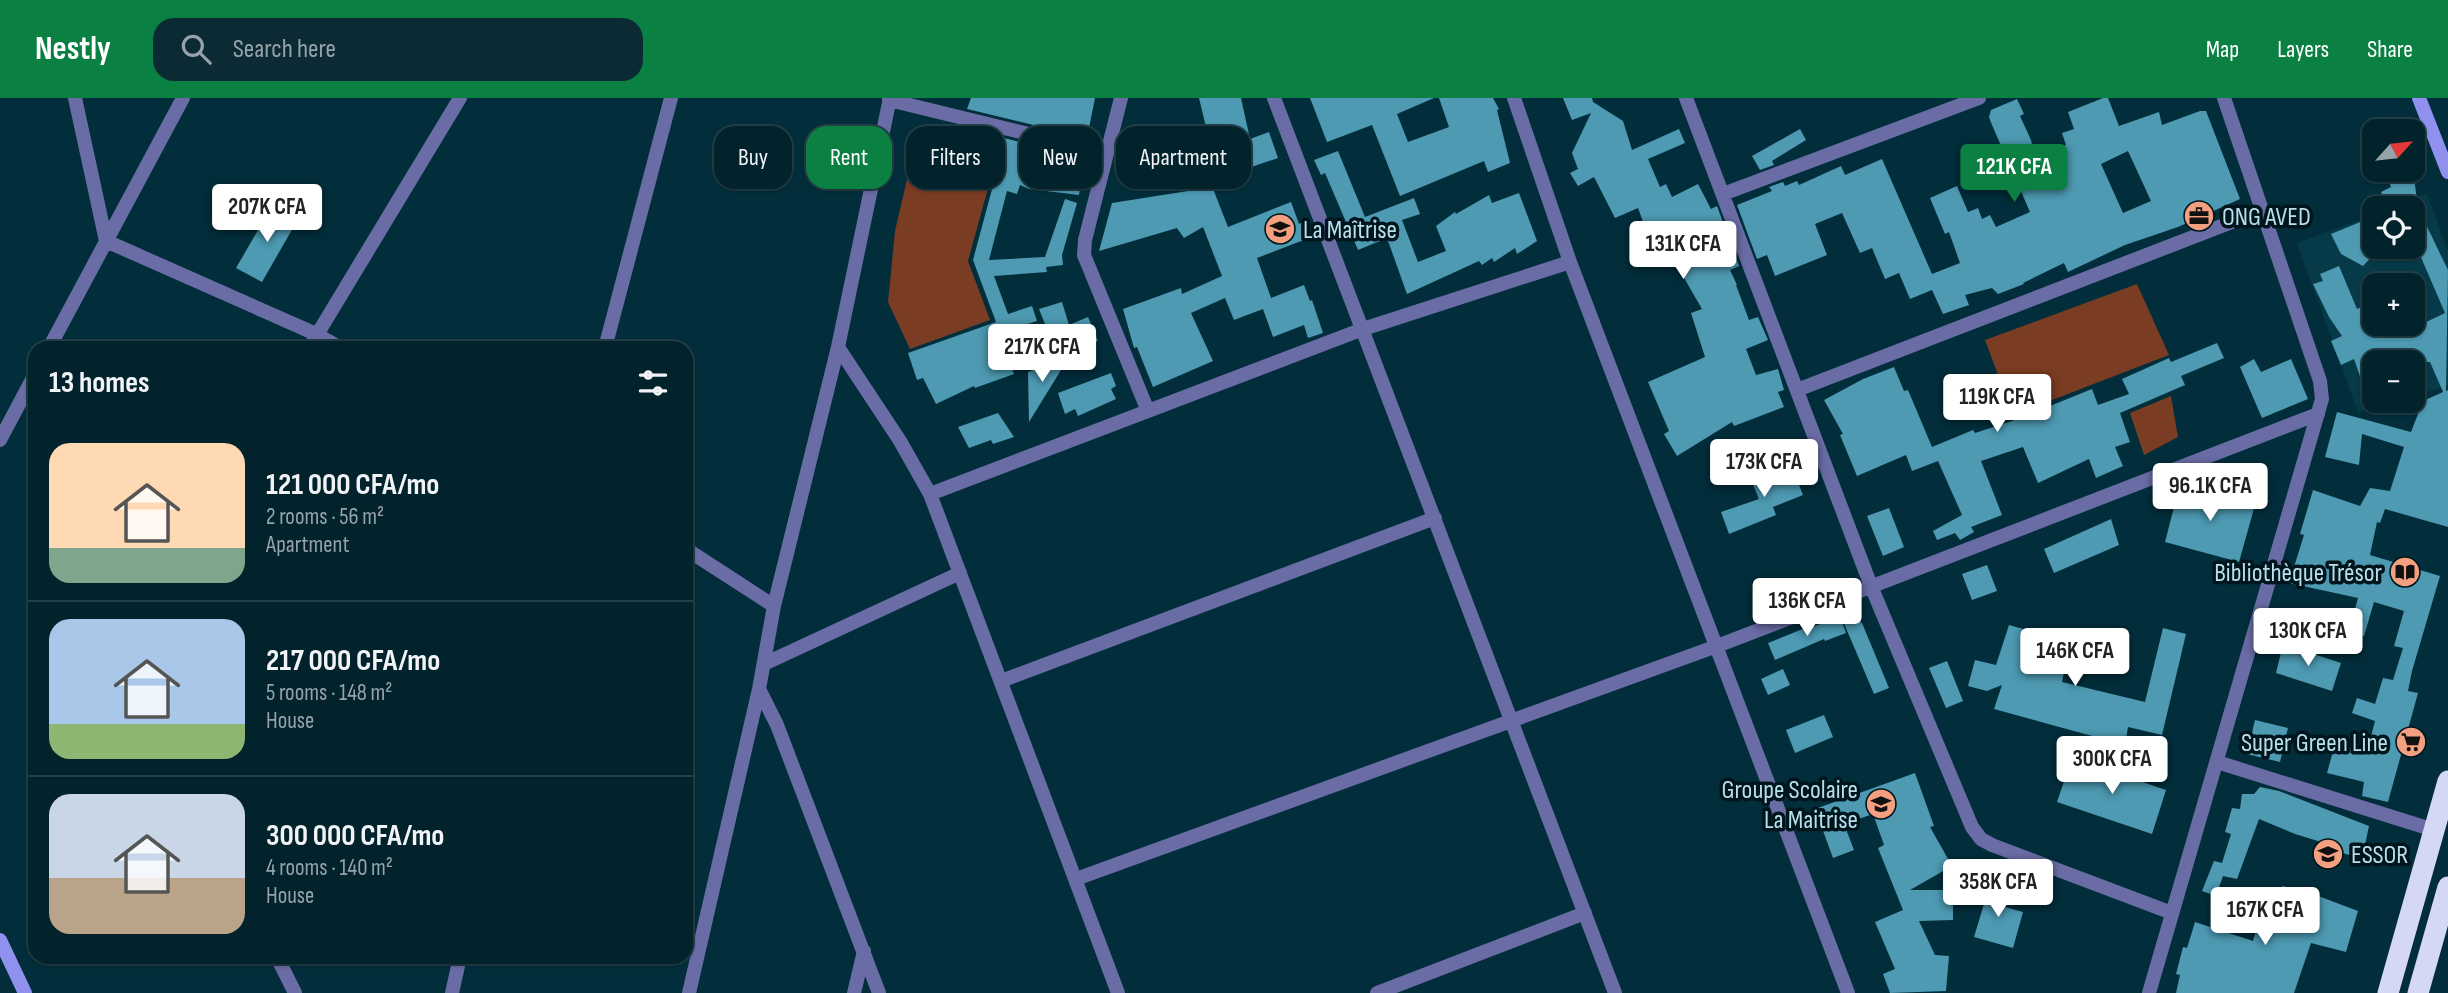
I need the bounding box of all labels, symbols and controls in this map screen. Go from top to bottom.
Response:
search box [153,18,643,81]
text: Nestly [35,29,111,69]
icon: search [177,30,215,68]
text: Search here [233,34,336,65]
text: Map [2206,35,2239,64]
text: Layers [2277,35,2329,64]
text: Share [2367,35,2413,64]
north arrow [2362,119,2426,182]
map controls [2362,119,2425,413]
chip: Buy [714,126,792,189]
chip: Rent [806,126,892,189]
chip: Filters [906,126,1005,189]
chip: New [1019,126,1102,189]
chip: Apartment [1116,126,1251,189]
pin: 121K CFA [1942,144,2086,204]
text: 121K CFA [1976,153,2052,181]
pin: 207K CFA [195,184,339,244]
text: 207K CFA [228,193,306,221]
button: locate [2362,196,2425,259]
office icon: ONG AVED [2182,199,2216,233]
place label: ONG AVED [2222,202,2311,233]
school or university icon: La Maîtrise [1263,212,1297,246]
place label: La Maîtrise [1303,215,1397,246]
pin: 131K CFA [1611,222,1755,281]
text: 131K CFA [1645,230,1721,258]
button: + [2362,273,2425,336]
pin: 217K CFA [970,324,1114,384]
text: 217K CFA [1004,333,1080,361]
button: − [2362,350,2425,413]
icon: filters [634,364,672,402]
text: 13 homes [49,365,150,401]
pin: 119K CFA [1925,374,2069,434]
text: 119K CFA [1959,383,2035,411]
pin: 173K CFA [1692,440,1836,499]
text: 173K CFA [1726,448,1802,476]
pin: 96.1K CFA [2130,464,2290,523]
text: 121 000 CFA/mo [266,467,439,503]
icon: home [105,471,189,555]
text: 96.1K CFA [2169,472,2251,500]
text: 2 rooms · 56 m² [266,503,384,531]
text: Apartment [266,531,350,559]
library icon: Bibliothèque Trésor [2388,555,2422,589]
place label: Bibliothèque Trésor [2214,558,2383,589]
pin: 136K CFA [1735,578,1879,638]
text: 136K CFA [1769,587,1845,615]
pin: 130K CFA [2236,608,2380,668]
text: 130K CFA [2270,617,2346,645]
pin: 146K CFA [2003,628,2147,688]
text: 146K CFA [2036,637,2114,665]
text: 217 000 CFA/mo [266,643,440,679]
icon: home [105,647,189,731]
text: 5 rooms · 148 m² [266,679,393,707]
text: House [266,707,314,735]
supermarket icon: Super Green Line [2394,725,2428,759]
place label: Super Green Line [2241,728,2388,759]
pin: 300K CFA [2040,736,2184,796]
text: 300K CFA [2073,745,2151,773]
place label: Groupe Scolaire La Maitrise [1722,775,1858,836]
school or university icon: Groupe Scolaire La Maitrise [1864,787,1898,821]
text: 300 000 CFA/mo [266,818,444,854]
icon: home [105,822,189,906]
school or university icon: ESSOR [2311,837,2345,871]
place label: ESSOR [2351,840,2408,871]
text: 4 rooms · 140 m² [266,854,393,882]
pin: 358K CFA [1926,860,2070,919]
text: 358K CFA [1959,868,2037,896]
text: House [266,882,314,910]
pin: 167K CFA [2193,888,2337,947]
text: 167K CFA [2227,896,2303,924]

